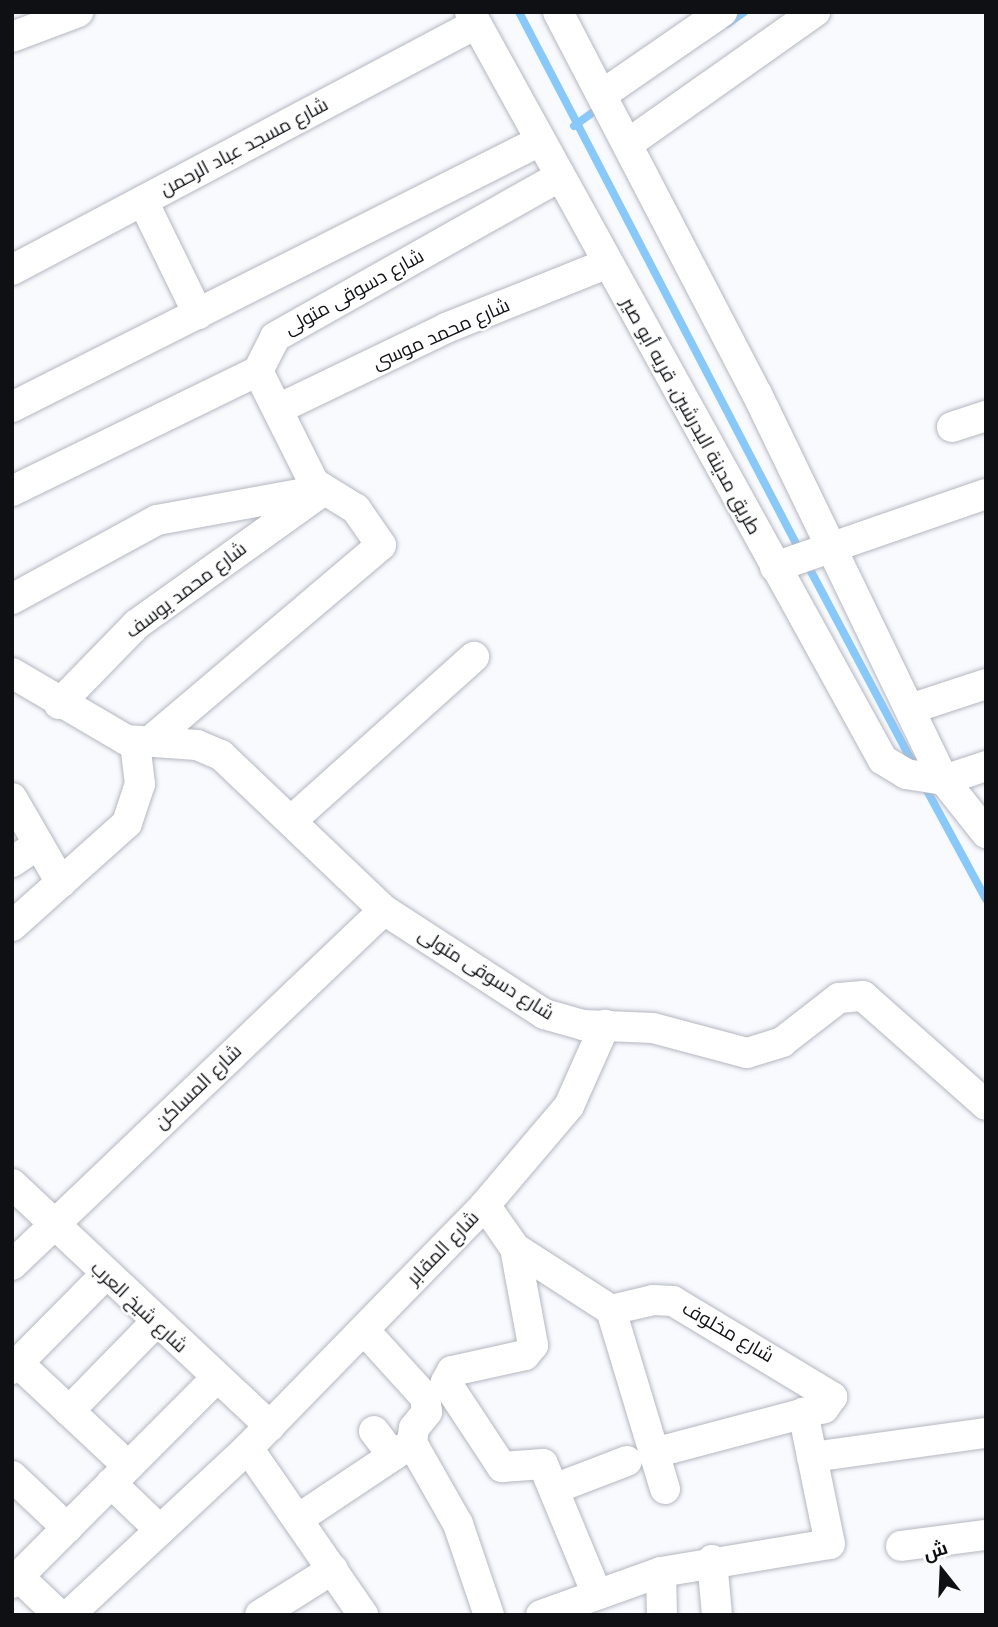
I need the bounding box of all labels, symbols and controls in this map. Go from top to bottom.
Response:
street label: شارع مسجد عباد الرحمن [156,93,332,201]
street label: شارع دسوقى متولى [280,244,428,340]
street label: طريق مدينة البدرشين, قريه أبو صير [616,293,766,539]
street label: شارع محمد موسى [369,294,513,374]
street label: شارع محمد يوسف [121,537,251,643]
street label: شارع دسوقى متولى [414,923,558,1025]
street label: شارع المساكن [150,1040,246,1134]
street label: شارع المقابر [402,1206,484,1290]
street label: شارع شيخ العرب [86,1256,192,1358]
street label: شارع مخلوف [678,1297,778,1367]
north arrow [907,1536,977,1606]
text: ش [921,1537,950,1564]

